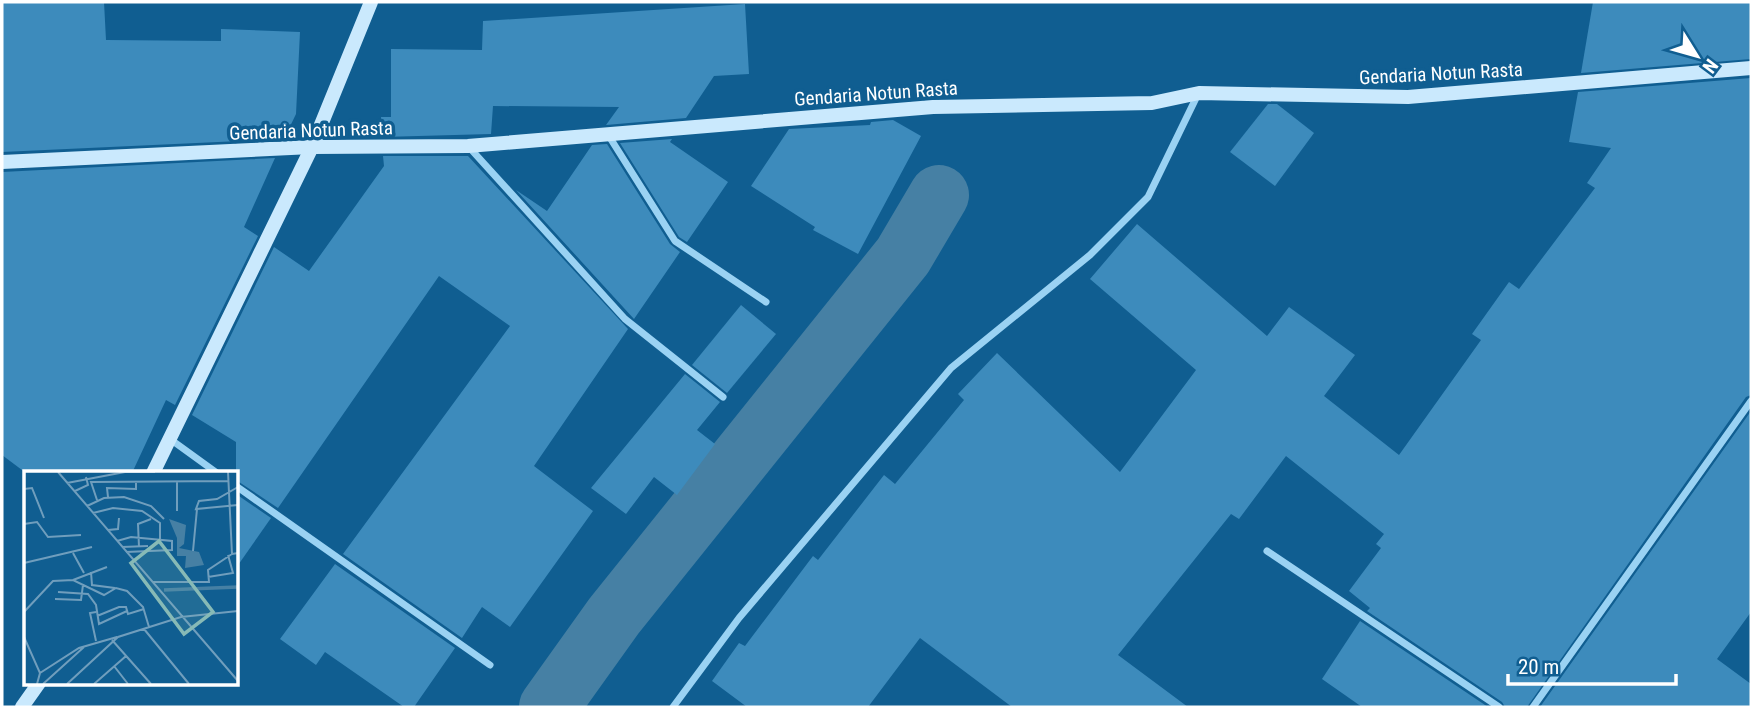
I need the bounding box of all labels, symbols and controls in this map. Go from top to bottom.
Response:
north arrow [1662,21,1732,91]
text: N [1697,54,1723,77]
street label: Gendaria Notun Rasta [1359,58,1523,89]
street label: Gendaria Notun Rasta [794,76,959,111]
street label: Gendaria Notun Rasta [229,116,393,145]
inset map [24,471,238,684]
scale bar [1508,642,1676,686]
text: 20 m [1518,655,1559,679]

